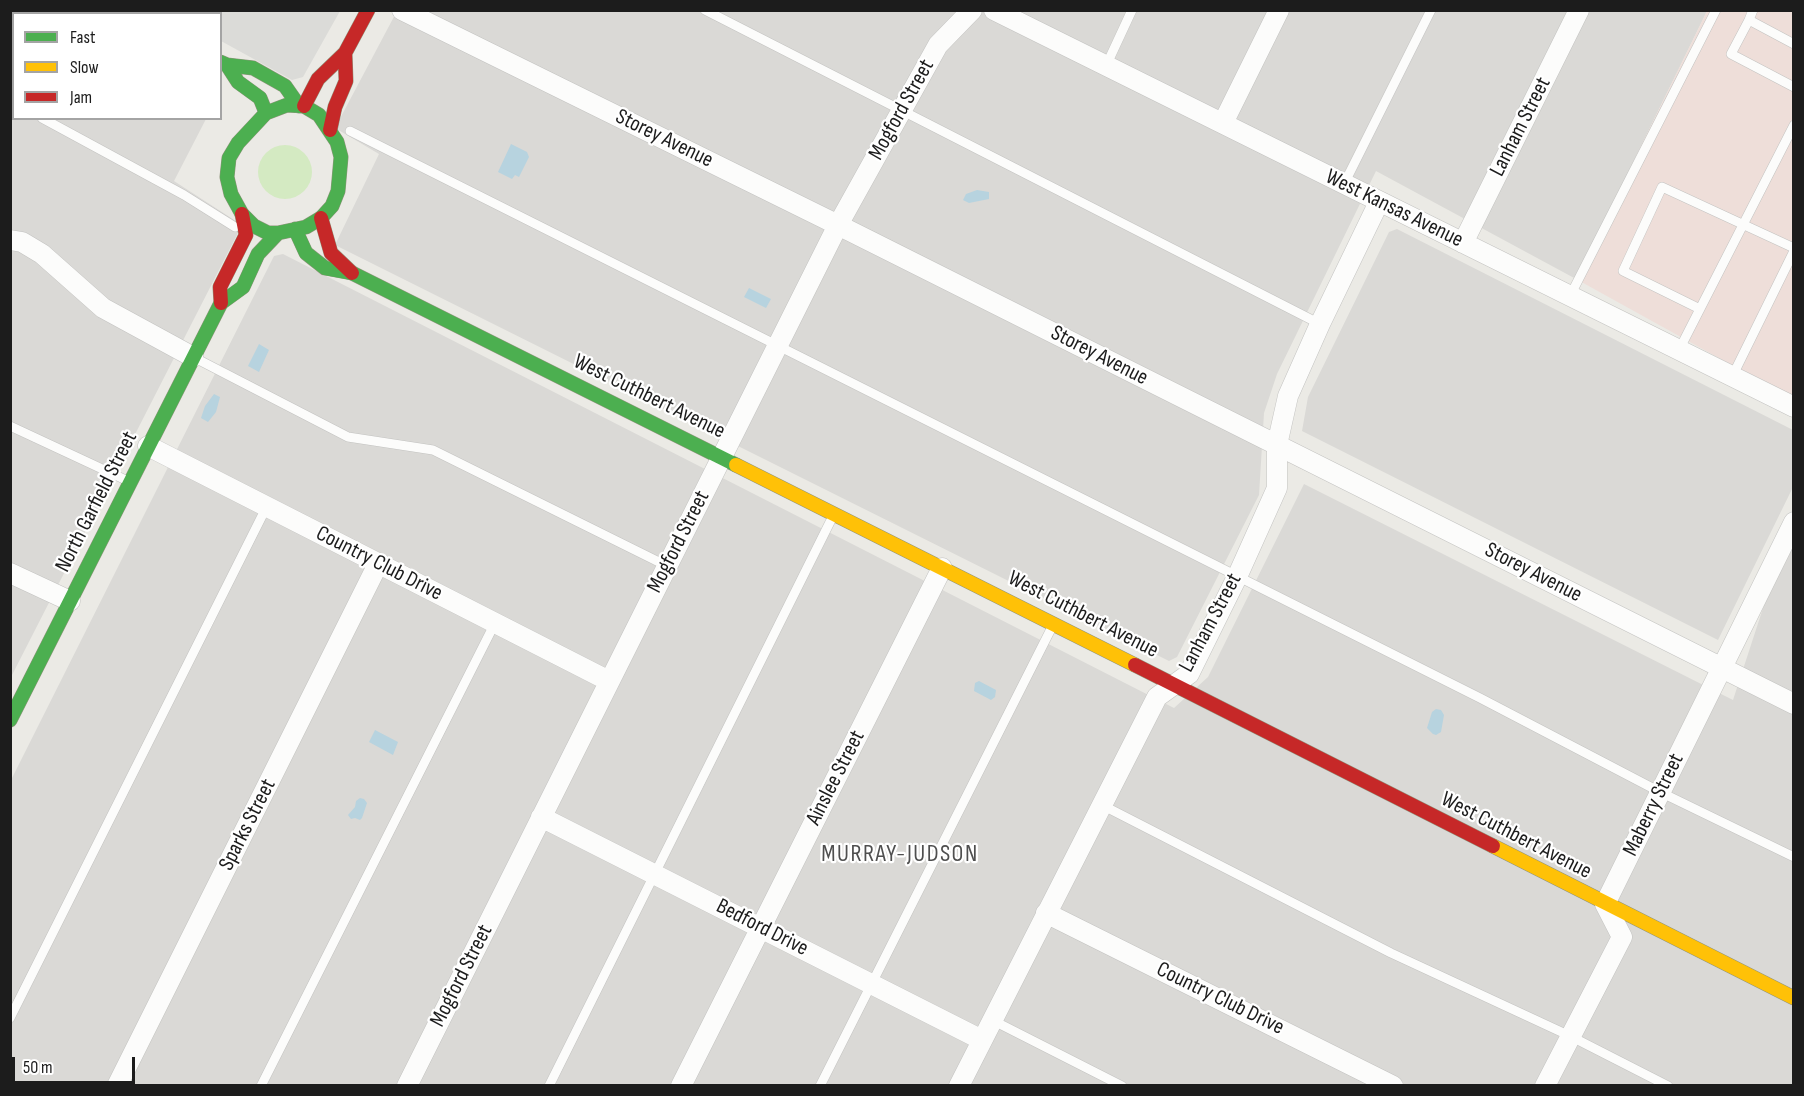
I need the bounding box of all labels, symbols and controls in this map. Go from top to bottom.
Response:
legend [12,12,222,120]
text: Fast [70,27,95,48]
street label: Mogford Street [864,55,940,165]
text: Slow [70,57,99,78]
street label: Lanham Street [1485,73,1557,181]
text: Jam [70,87,92,108]
street label: Storey Avenue [611,104,717,174]
street label: West Kansas Avenue [1321,164,1467,254]
street label: Storey Avenue [1046,320,1152,392]
street label: West Cuthbert Avenue [569,349,729,445]
street label: North Garfield Street [50,427,144,577]
street label: Mogford Street [642,487,716,597]
street label: Country Club Drive [311,521,447,607]
street label: Storey Avenue [1480,537,1586,609]
street label: West Cuthbert Avenue [1003,566,1163,664]
street label: Lanham Street [1174,569,1248,677]
street label: Ainslee Street [801,726,871,830]
street label: Maberry Street [1618,749,1690,861]
street label: Sparks Street [214,775,282,875]
street label: West Cuthbert Avenue [1436,787,1596,885]
district label: MURRAY-JUDSON [821,841,979,869]
street label: Bedford Drive [712,894,812,962]
street label: Mogford Street [425,921,499,1031]
street label: Country Club Drive [1152,957,1288,1041]
scale bar [15,1045,138,1083]
text: 50 m [23,1057,53,1078]

